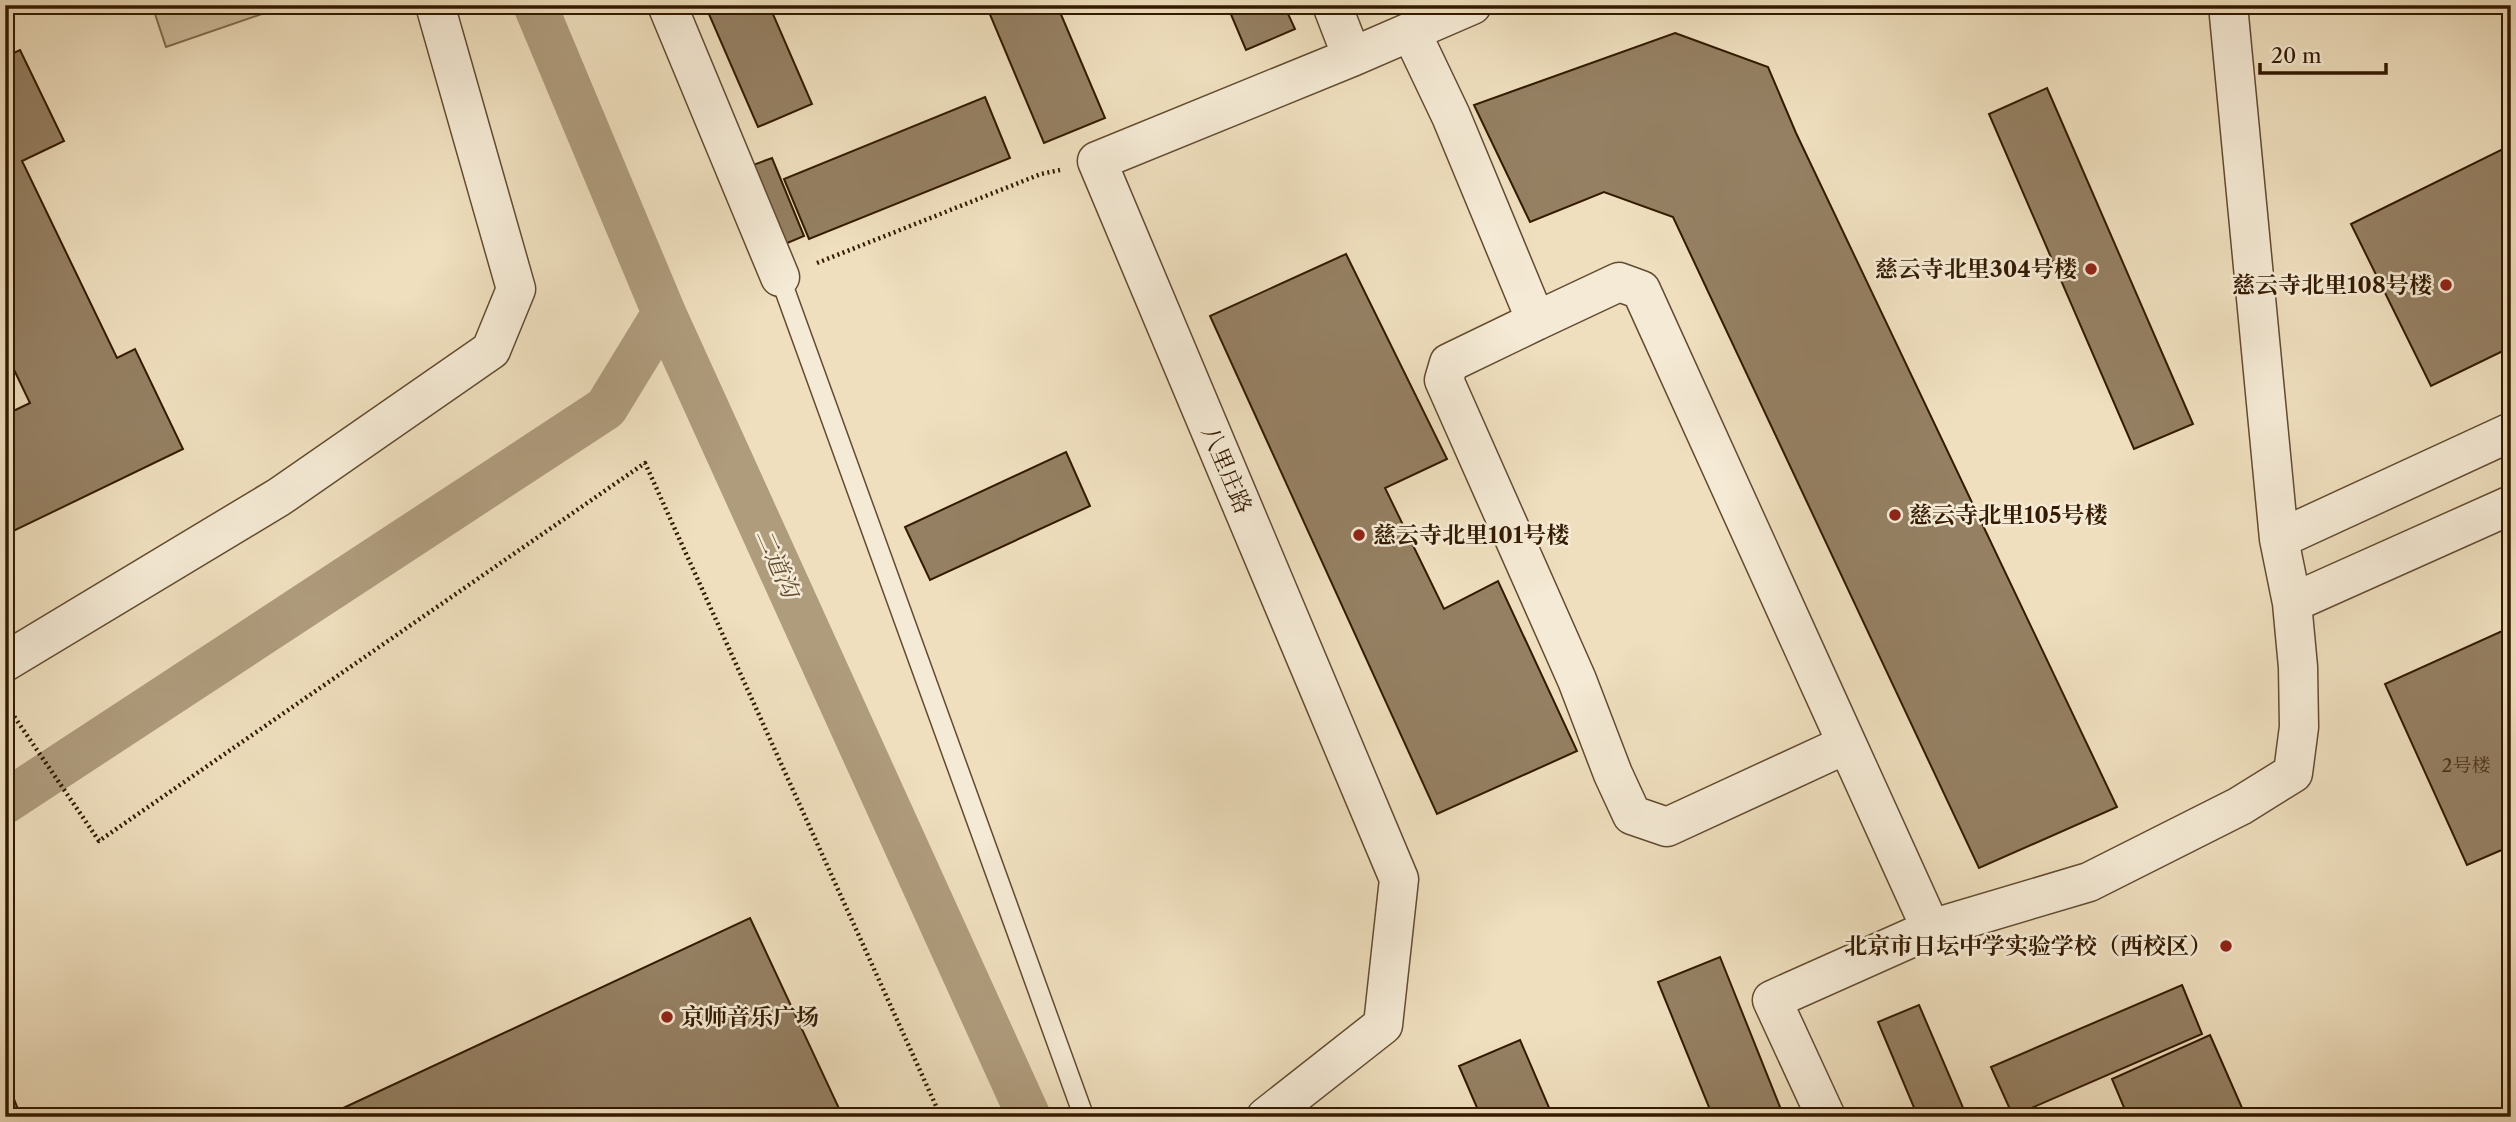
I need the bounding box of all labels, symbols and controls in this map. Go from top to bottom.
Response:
scale bar [2260,32,2386,76]
text: 20 m [2271,43,2322,68]
place label: 慈云寺北里304号楼 [1875,255,2077,283]
marker: 慈云寺北里304号楼 [2083,261,2099,277]
place label: 慈云寺北里108号楼 [2232,271,2432,299]
marker: 慈云寺北里108号楼 [2438,277,2454,293]
street label: 八里庄路 [1196,422,1258,518]
place label: 慈云寺北里105号楼 [1909,501,2108,529]
marker: 慈云寺北里105号楼 [1887,507,1903,523]
place label: 慈云寺北里101号楼 [1373,521,1569,549]
water label: 二道沟 [750,524,807,605]
marker: 慈云寺北里101号楼 [1351,527,1367,543]
house number: 2号楼 [2442,754,2490,777]
place label: 北京市日坛中学实验学校（西校区） [1844,932,2212,960]
marker: 北京市日坛中学实验学校（西校区） [2218,938,2234,954]
place label: 京师音乐广场 [681,1003,819,1031]
marker: 京师音乐广场 [659,1009,675,1025]

